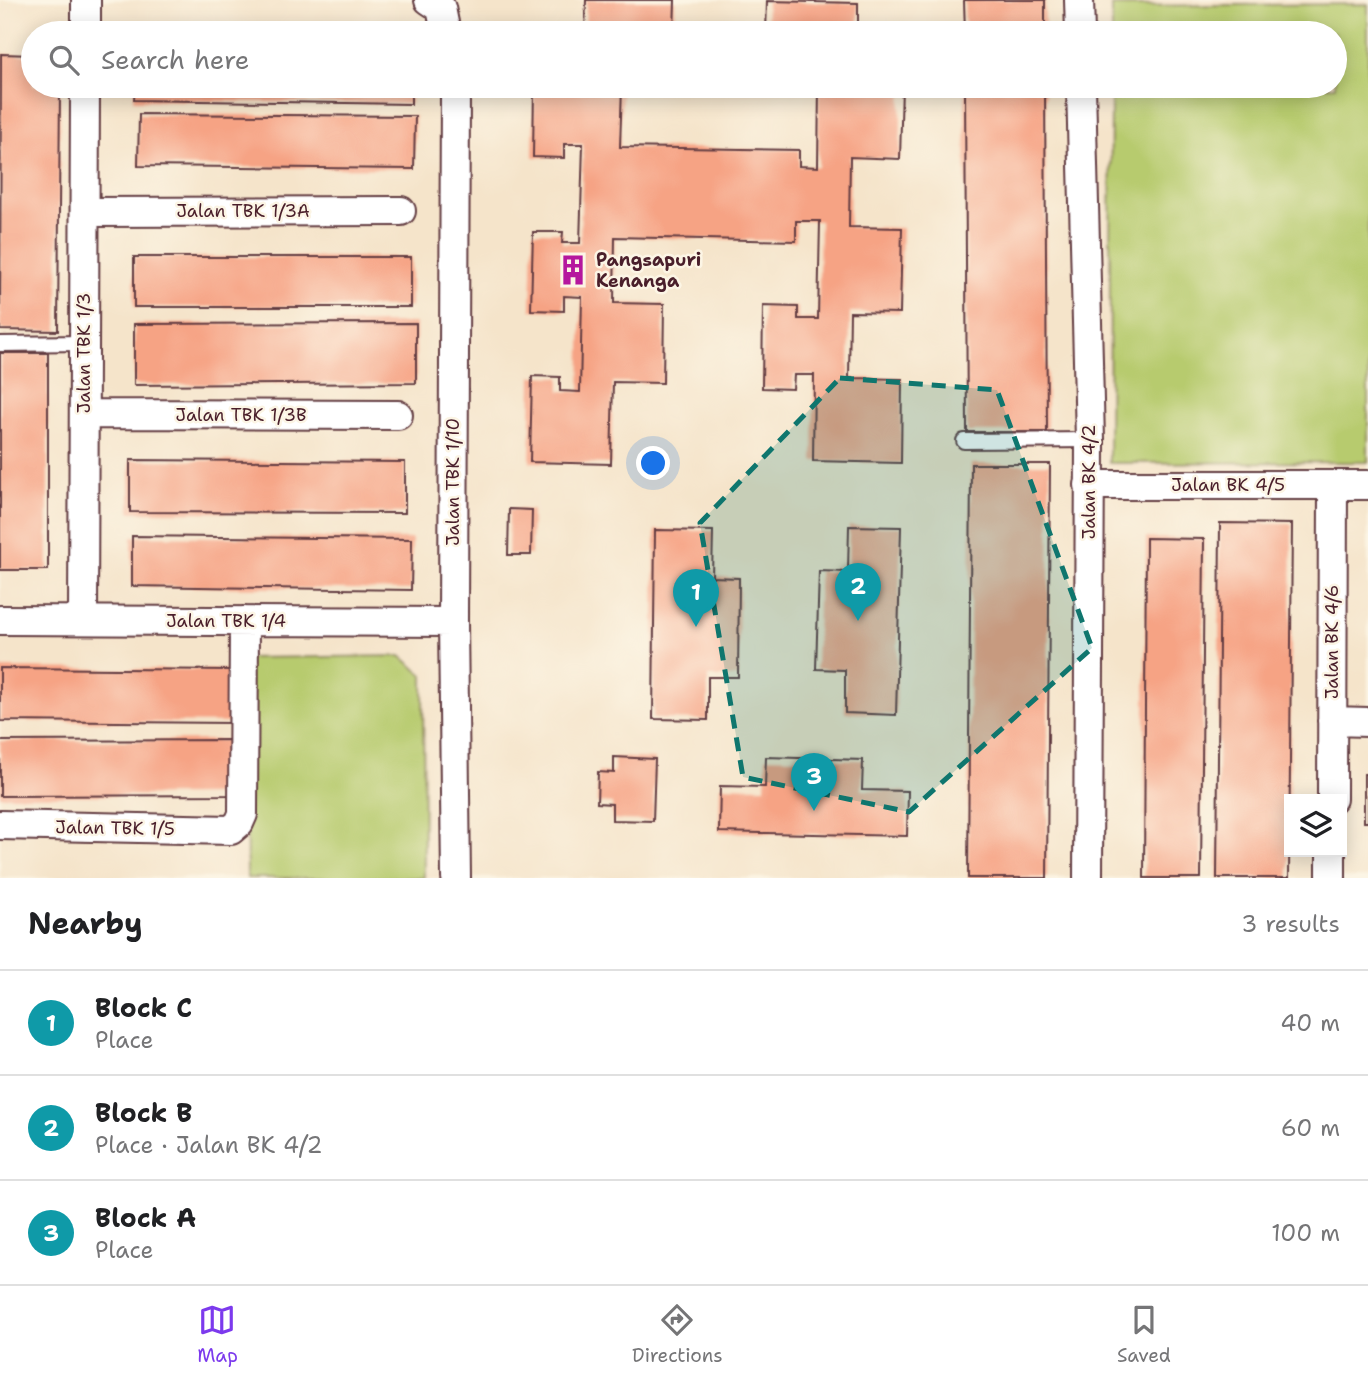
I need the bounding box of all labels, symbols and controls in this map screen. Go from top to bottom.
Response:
search box [21,21,1347,98]
icon: search [45,41,83,79]
text: Search here [101,42,250,77]
street label: Jalan TBK 1/3A [176,199,310,223]
place label: Pangsapuri Kenanga [596,248,701,293]
building icon: Pangsapuri Kenanga [556,253,590,287]
street label: Jalan TBK 1/3 [72,293,96,413]
street label: Jalan TBK 1/3B [175,403,307,427]
street label: Jalan TBK 1/10 [441,418,465,546]
street label: Jalan BK 4/2 [1077,425,1101,540]
your location [636,446,670,480]
street label: Jalan BK 4/5 [1171,473,1285,497]
pin: 2 [835,563,881,621]
pin: 1 [673,569,719,627]
street label: Jalan BK 4/6 [1320,585,1344,699]
street label: Jalan TBK 1/4 [166,609,286,633]
pin: 3 [791,753,837,811]
map controls [1284,794,1347,857]
button: layers [1284,794,1347,857]
street label: Jalan TBK 1/5 [55,815,175,841]
text: Nearby [28,903,143,944]
text: 3 results [1241,909,1340,939]
text: Block C [95,990,192,1025]
text: 1 [46,1008,56,1038]
text: 40 m [1280,1008,1340,1038]
text: Place [95,1025,154,1055]
text: Block B [95,1095,193,1130]
text: 2 [43,1113,59,1143]
text: 60 m [1281,1113,1340,1143]
text: Place · Jalan BK 4/2 [95,1130,323,1160]
text: Block A [95,1200,196,1235]
text: 3 [43,1218,59,1248]
text: 100 m [1271,1218,1340,1248]
text: Place [95,1235,154,1265]
tab: Map [197,1301,238,1368]
tab: Directions [632,1301,723,1368]
tab: Saved [1117,1301,1171,1368]

